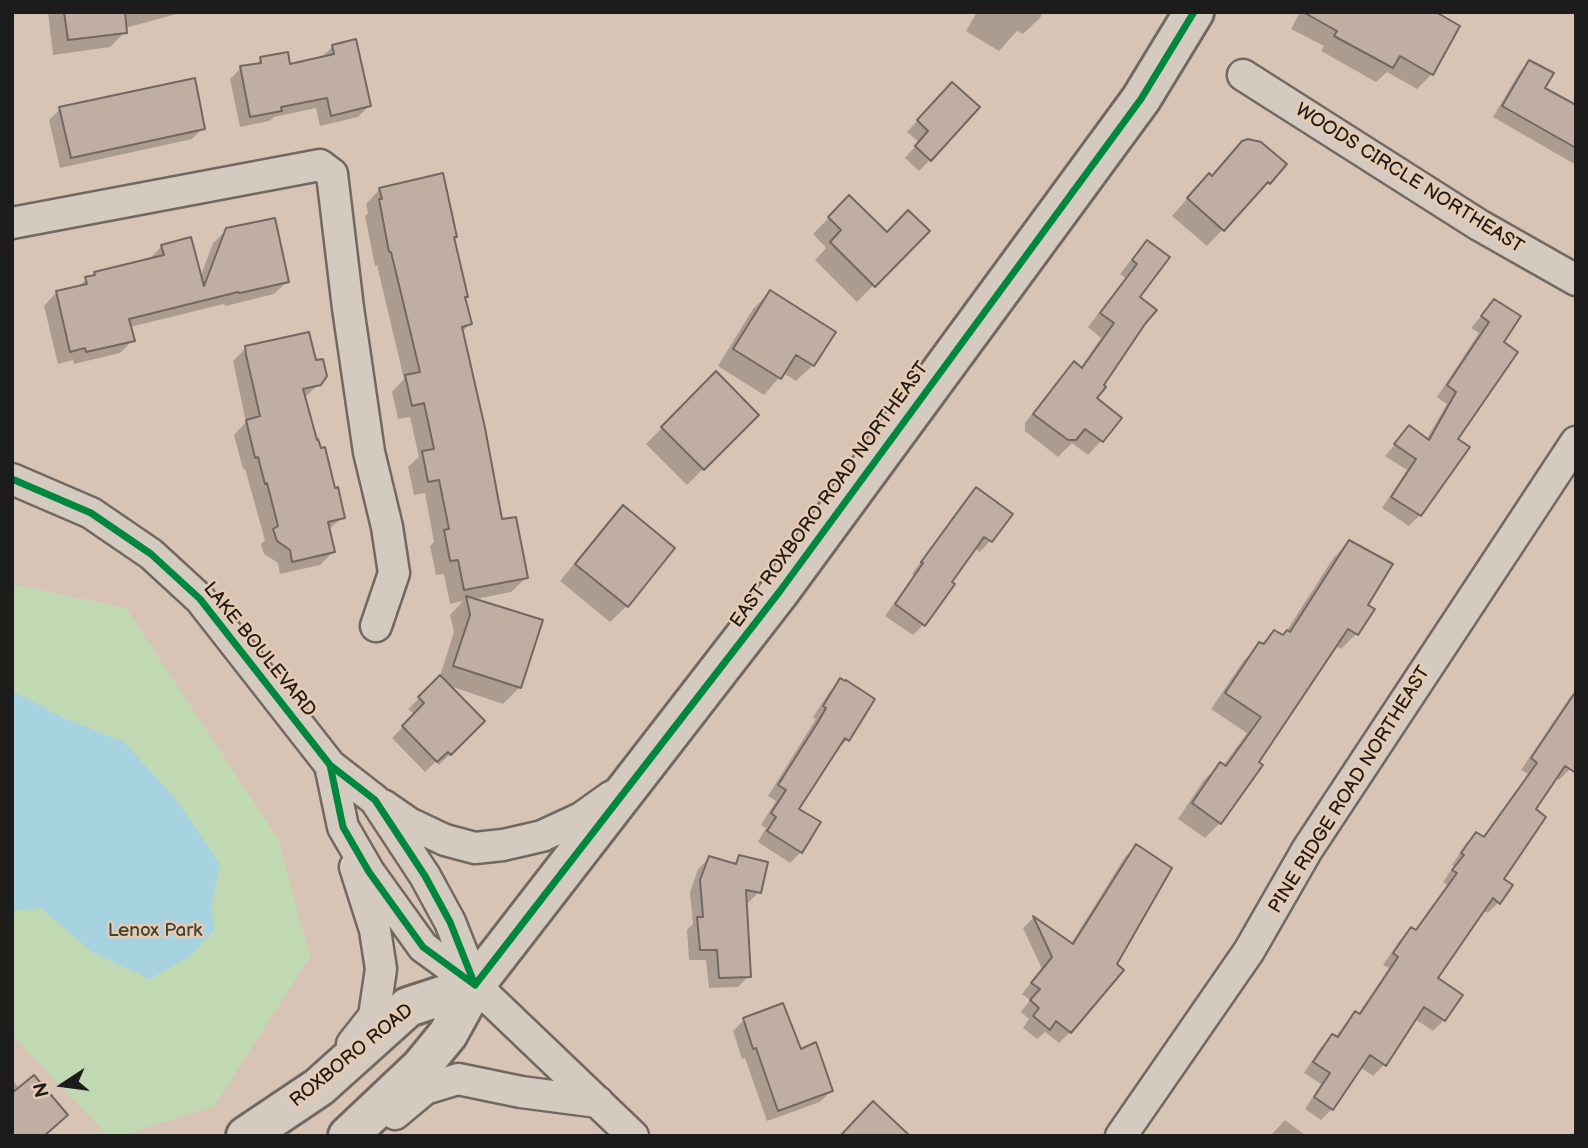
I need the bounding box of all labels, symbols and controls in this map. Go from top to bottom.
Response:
street label: WOODS CIRCLE NORTHEAST [1291,99,1527,259]
street label: EAST ROXBORO ROAD NORTHEAST [726,358,934,632]
street label: LAKE BOULEVARD [198,578,320,722]
street label: PINE RIDGE ROAD NORTHEAST [1264,662,1436,918]
park label: Lenox Park [108,920,202,942]
street label: ROXBORO ROAD [286,999,418,1113]
north arrow [28,1050,98,1120]
text: N [29,1080,55,1099]

